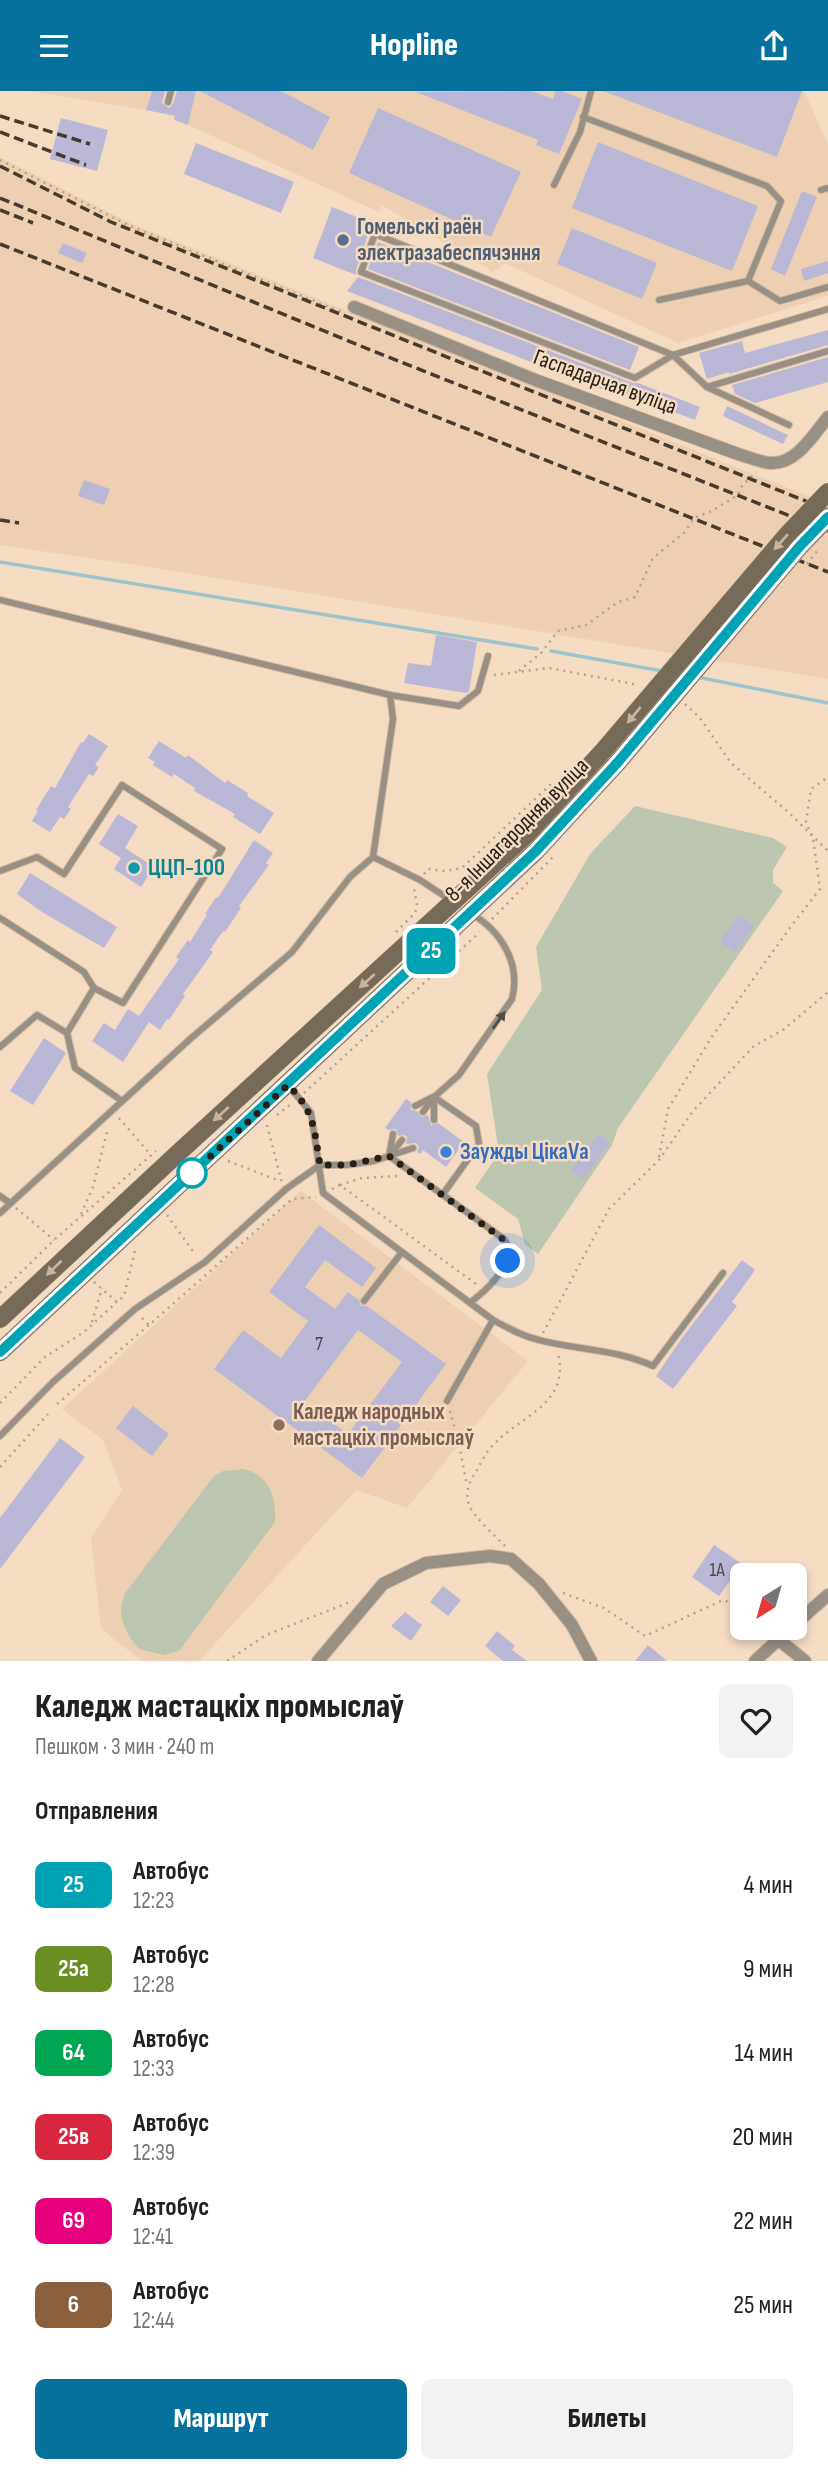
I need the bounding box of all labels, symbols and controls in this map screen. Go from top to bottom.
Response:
text: Hopline [370,26,458,65]
icon: menu [35,27,73,65]
icon: share [755,27,793,65]
place label: Гомельскі раён электразабеспячэння [357,213,541,267]
marker: Гомельскі раён электразабеспячэння [335,232,351,248]
street label: Гаспадарчая вуліца [529,343,681,421]
one-way arrow [773,533,789,551]
one-way arrow [626,706,642,724]
street label: 8-я Іншагародняя вуліца [439,752,595,908]
place label: ЦЦП-100 [148,854,225,882]
marker: ЦЦП-100 [126,860,142,876]
line badge: 25 [400,928,462,974]
text: 25 [420,936,442,965]
one-way arrow [358,973,376,989]
one-way arrow [492,1011,506,1029]
one-way arrow [213,1105,230,1121]
place label: Заужды ЦікаVа [460,1138,589,1166]
marker: Заужды ЦікаVа [438,1144,454,1160]
unlabelled marker [177,1158,207,1188]
your location [490,1243,525,1278]
one-way arrow [46,1259,63,1275]
house number: 7 [315,1333,323,1356]
place label: Каледж народных мастацкіх промыслаў [293,1398,474,1452]
marker: Каледж народных мастацкіх промыслаў [271,1417,287,1433]
house number: 1А [709,1559,725,1582]
north arrow [730,1563,807,1640]
map controls [730,1563,807,1640]
button: heart [719,1684,793,1758]
text: Каледж мастацкіх промыслаў [35,1687,404,1727]
text: Пешком · 3 мин · 240 m [35,1733,214,1761]
text: Отправления [35,1796,158,1827]
text: Автобус [133,1856,209,1887]
text: 25 [63,1870,84,1899]
text: 4 мин [744,1870,793,1901]
text: 12:23 [133,1887,174,1915]
text: Автобус [133,1940,209,1971]
text: 25а [58,1954,89,1983]
text: 9 мин [743,1954,793,1985]
text: 12:28 [133,1971,175,1999]
text: Автобус [133,2024,209,2055]
text: 64 [62,2038,85,2067]
text: 14 мин [734,2038,793,2069]
text: 12:33 [133,2055,174,2083]
text: Автобус [133,2108,209,2139]
text: 25в [58,2122,89,2151]
text: 20 мин [732,2122,793,2153]
text: 12:39 [133,2139,175,2167]
text: Автобус [133,2192,209,2223]
text: 69 [62,2206,85,2235]
text: 22 мин [733,2206,793,2237]
text: 12:41 [133,2223,173,2251]
text: Автобус [133,2276,209,2307]
text: 6 [68,2290,79,2319]
text: 25 мин [733,2290,793,2321]
text: 12:44 [133,2307,174,2335]
button: Маршрут [35,2379,407,2459]
button: Билеты [421,2379,793,2459]

